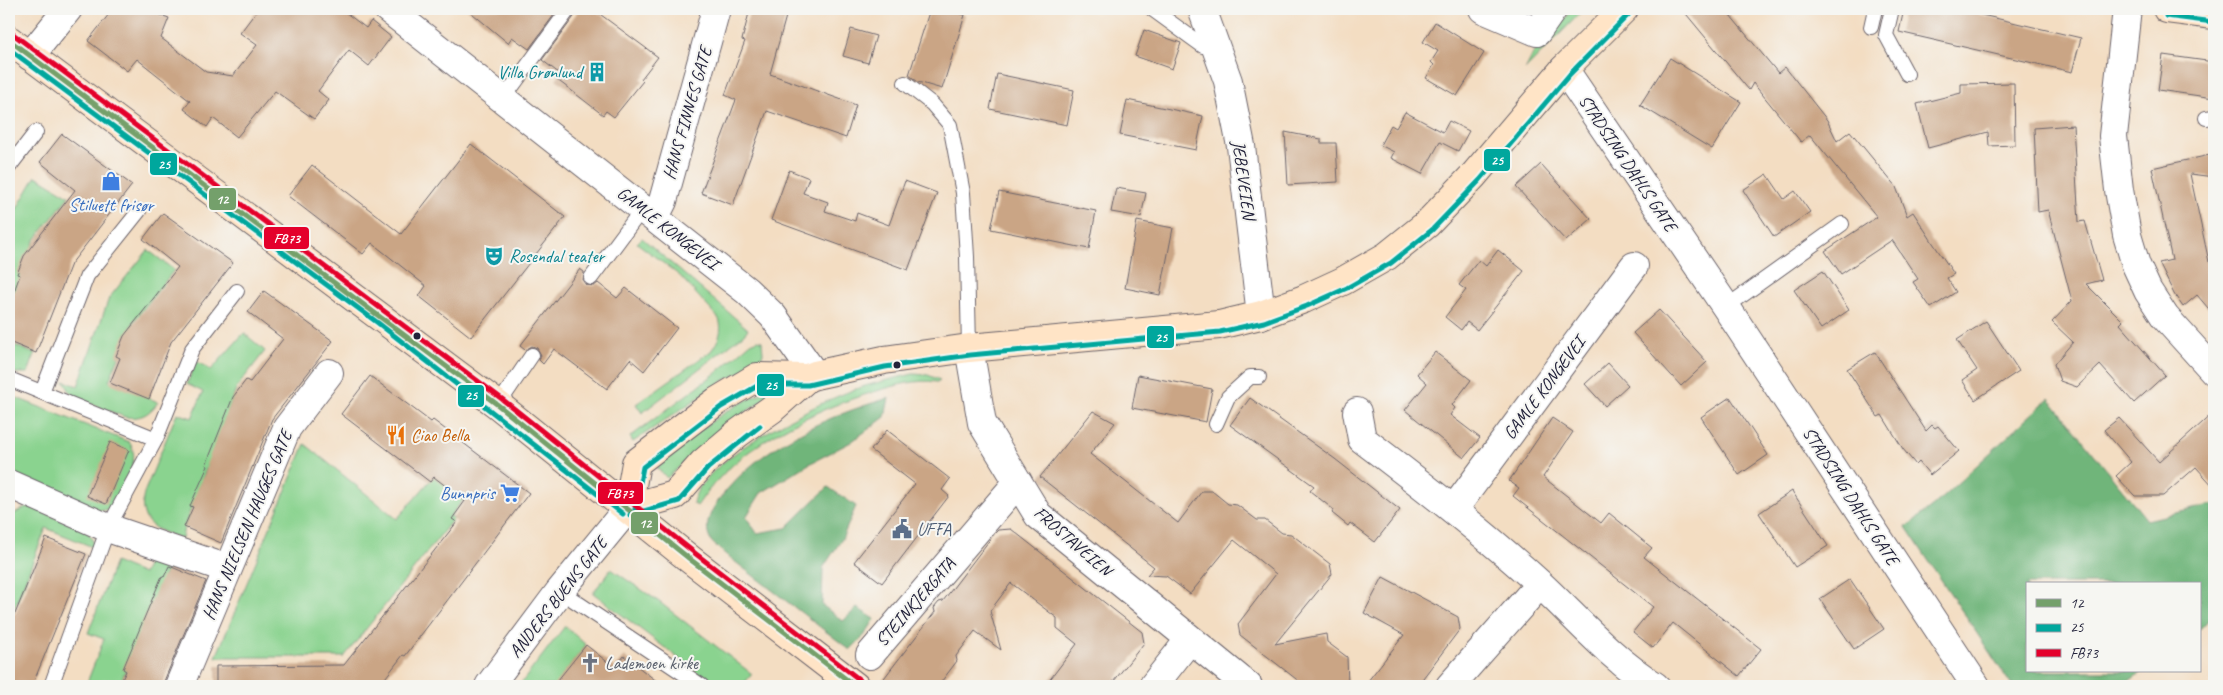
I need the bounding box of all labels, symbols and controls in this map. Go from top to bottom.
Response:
street label: HANS FINNES GATE [658,42,717,182]
place label: Villa Grønlund [497,61,585,83]
building icon: Villa Grønlund [586,61,608,83]
street label: STADSING DAHLS GATE [1574,90,1683,237]
street label: JEBEVEIEN [1227,138,1261,224]
line badge: 25 [1483,148,1511,172]
line badge: 25 [149,152,178,176]
text: 25 [1491,152,1505,169]
text: 25 [158,156,172,173]
shop icon: Stiluett frisør [100,170,122,192]
street label: GAMLE KONGEVEI [613,182,726,277]
line badge: 12 [208,187,237,211]
text: 12 [216,191,230,208]
place label: Stiluett frisør [69,194,156,216]
line badge: FB73 [263,226,310,250]
text: FB73 [274,230,302,247]
theatre icon: Rosendal teater [483,245,505,267]
place label: Rosendal teater [509,245,607,267]
line badge: 25 [1146,325,1175,349]
text: 25 [1155,329,1169,346]
street label: GAMLE KONGEVEI [1498,329,1592,444]
unlabelled marker [412,331,422,341]
unlabelled marker [892,360,902,370]
line badge: 25 [756,373,785,397]
text: 25 [765,377,779,394]
line badge: 25 [457,384,485,408]
text: 25 [465,387,479,404]
street label: STADSING DAHLS GATE [1798,423,1905,571]
restaurant icon: Ciao Bella [385,424,407,446]
place label: Ciao Bella [411,424,471,446]
street label: HANS NIELSEN HAUGES GATE [197,425,298,623]
line badge: FB73 [597,481,644,505]
place label: Bunnpris [440,482,497,504]
supermarket icon: Bunnpris [499,482,521,504]
text: FB73 [607,485,635,502]
street label: FROSTAVEIEN [1030,501,1118,583]
line badge: 12 [630,511,659,535]
text: 12 [639,515,653,532]
public building icon: UFFA [891,518,913,540]
place label: UFFA [917,518,952,540]
street label: ANDERS BUENS GATE [504,530,613,662]
street label: STEINKJERGATA [870,552,960,651]
legend [2026,582,2200,672]
text: 12 [2070,594,2085,613]
text: 25 [2070,618,2085,637]
text: FB73 [2070,644,2099,663]
church icon: Lademoen kirke [579,652,601,674]
place label: Lademoen kirke [605,652,699,674]

